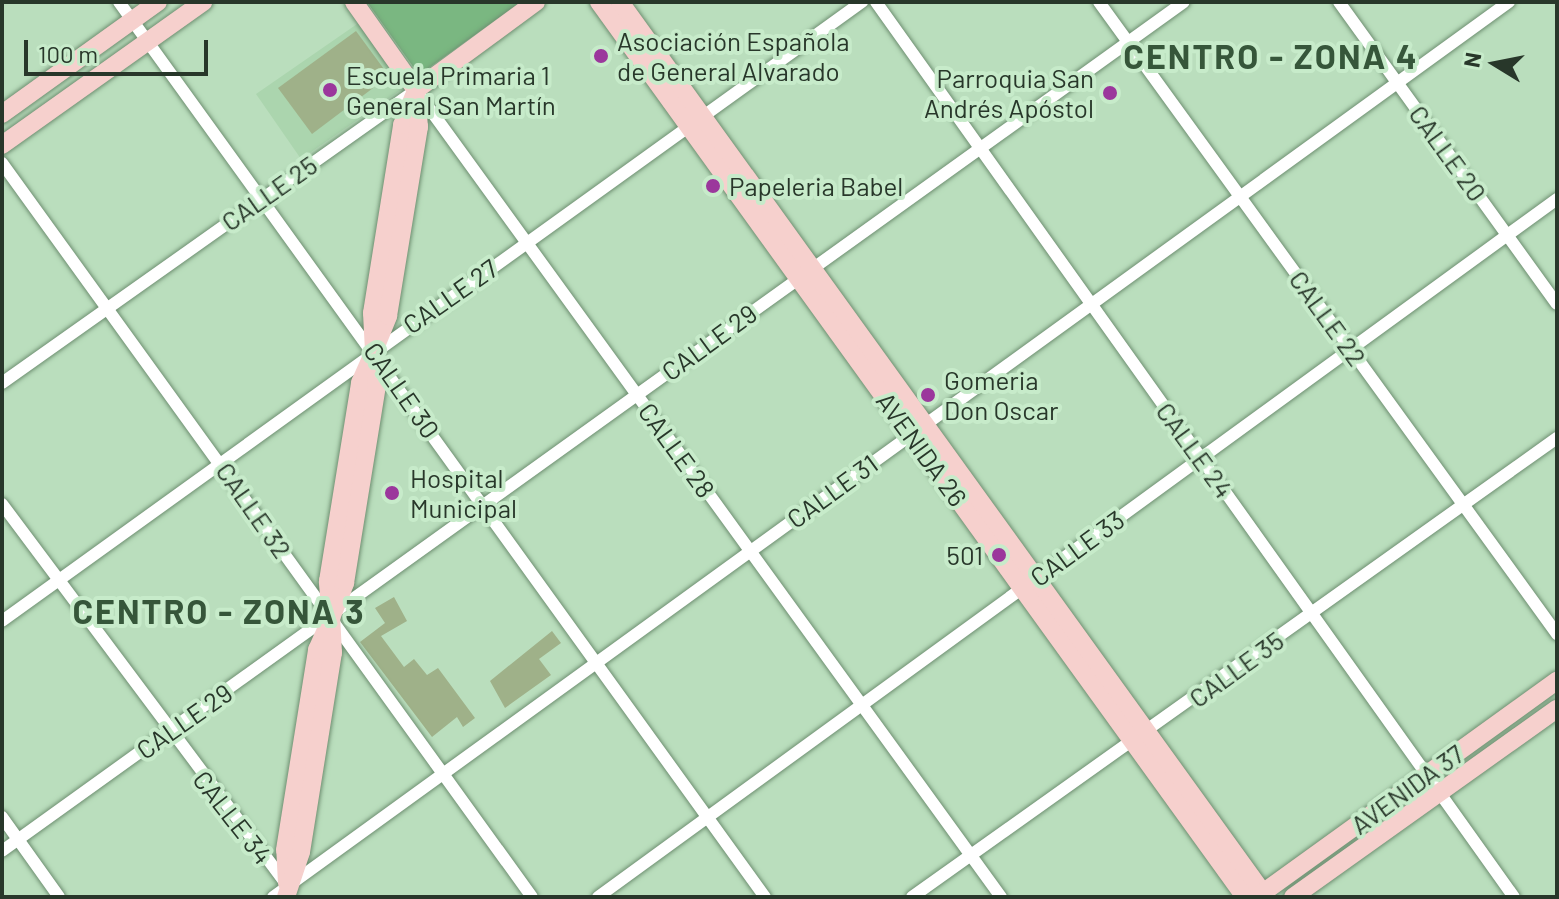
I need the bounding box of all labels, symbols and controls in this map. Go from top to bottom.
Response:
scale bar [28,24,212,74]
north arrow [1455,24,1535,104]
place label: Asociación Española de General Alvarado [617,25,850,86]
district label: CENTRO - ZONA 4 [1123,36,1419,76]
text: 100 m [38,39,98,68]
marker: Asociación Española de General Alvarado [592,47,610,65]
text: N [1457,50,1485,69]
place label: Escuela Primaria 1 General San Martín [346,59,556,120]
place label: Parroquia San Andrés Apóstol [924,62,1094,124]
marker: Escuela Primaria 1 General San Martín [321,81,339,99]
marker: Parroquia San Andrés Apóstol [1101,84,1119,102]
street label: CALLE 20 [1403,99,1493,207]
street label: CALLE 25 [215,149,323,237]
place label: Papeleria Babel [729,170,903,202]
marker: Papeleria Babel [704,177,722,195]
street label: CALLE 27 [397,252,503,340]
street label: CALLE 22 [1283,264,1373,372]
street label: CALLE 29 [656,297,762,387]
street label: CALLE 30 [358,336,446,444]
place label: Gomeria Don Oscar [944,364,1058,426]
street label: AVENIDA 26 [870,386,974,512]
marker: Gomeria Don Oscar [919,386,937,404]
street label: CALLE 24 [1150,396,1240,504]
street label: CALLE 28 [632,397,722,503]
street label: CALLE 31 [781,448,883,534]
street label: CALLE 32 [210,456,298,564]
place label: Hospital Municipal [410,462,517,524]
marker: Hospital Municipal [381,482,403,504]
street label: CALLE 33 [1024,503,1130,593]
place label: 501 [947,539,983,571]
marker: 501 [990,546,1008,564]
district label: CENTRO - ZONA 3 [72,591,366,631]
street label: CALLE 35 [1183,624,1289,714]
street label: CALLE 29 [130,677,238,765]
street label: AVENIDA 37 [1345,738,1469,840]
street label: CALLE 34 [187,764,279,870]

